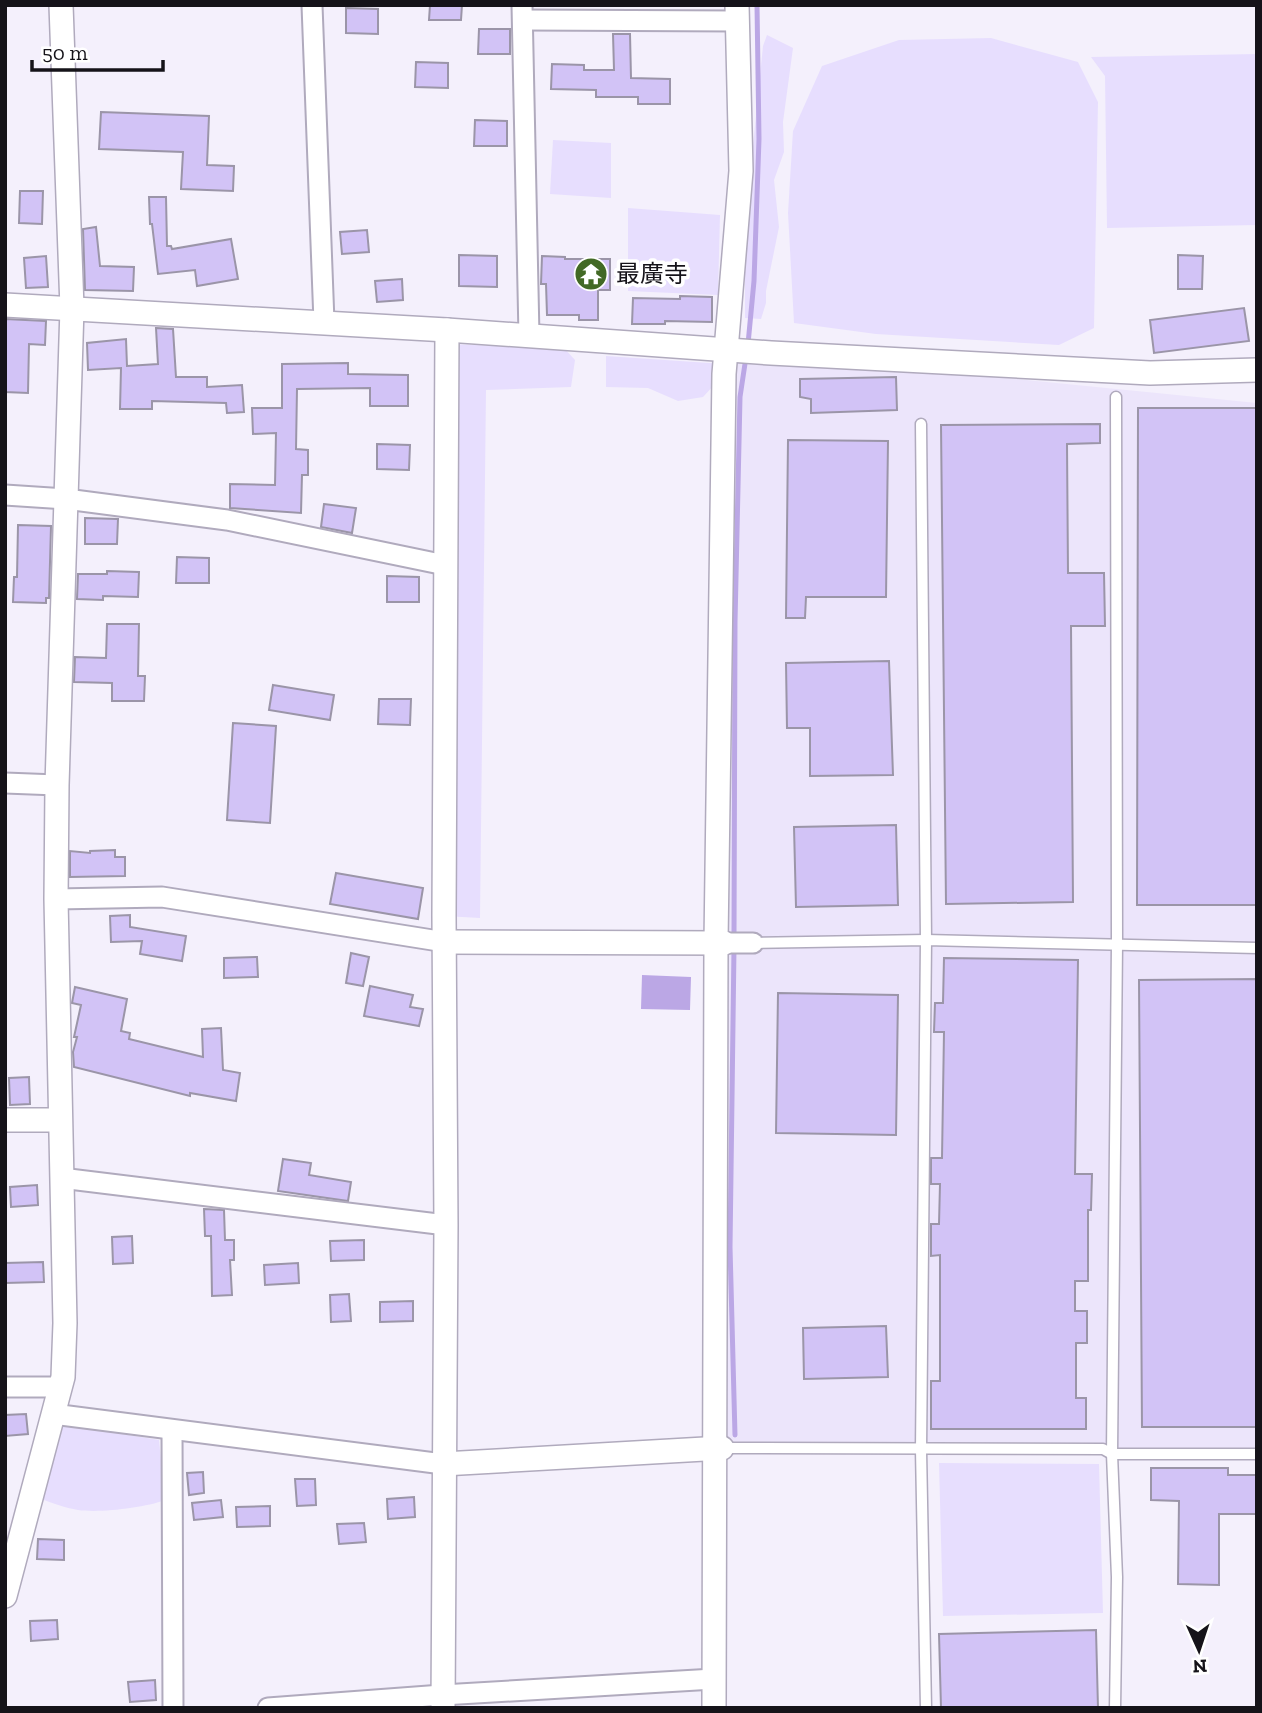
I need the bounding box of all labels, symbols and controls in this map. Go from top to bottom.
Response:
scale bar [32,28,163,72]
text: 50 m [42,40,88,65]
temple icon: 最廣寺 [572,255,610,293]
place label: 最廣寺 [616,259,688,288]
north arrow [1164,1615,1234,1685]
text: N [1192,1655,1208,1678]

